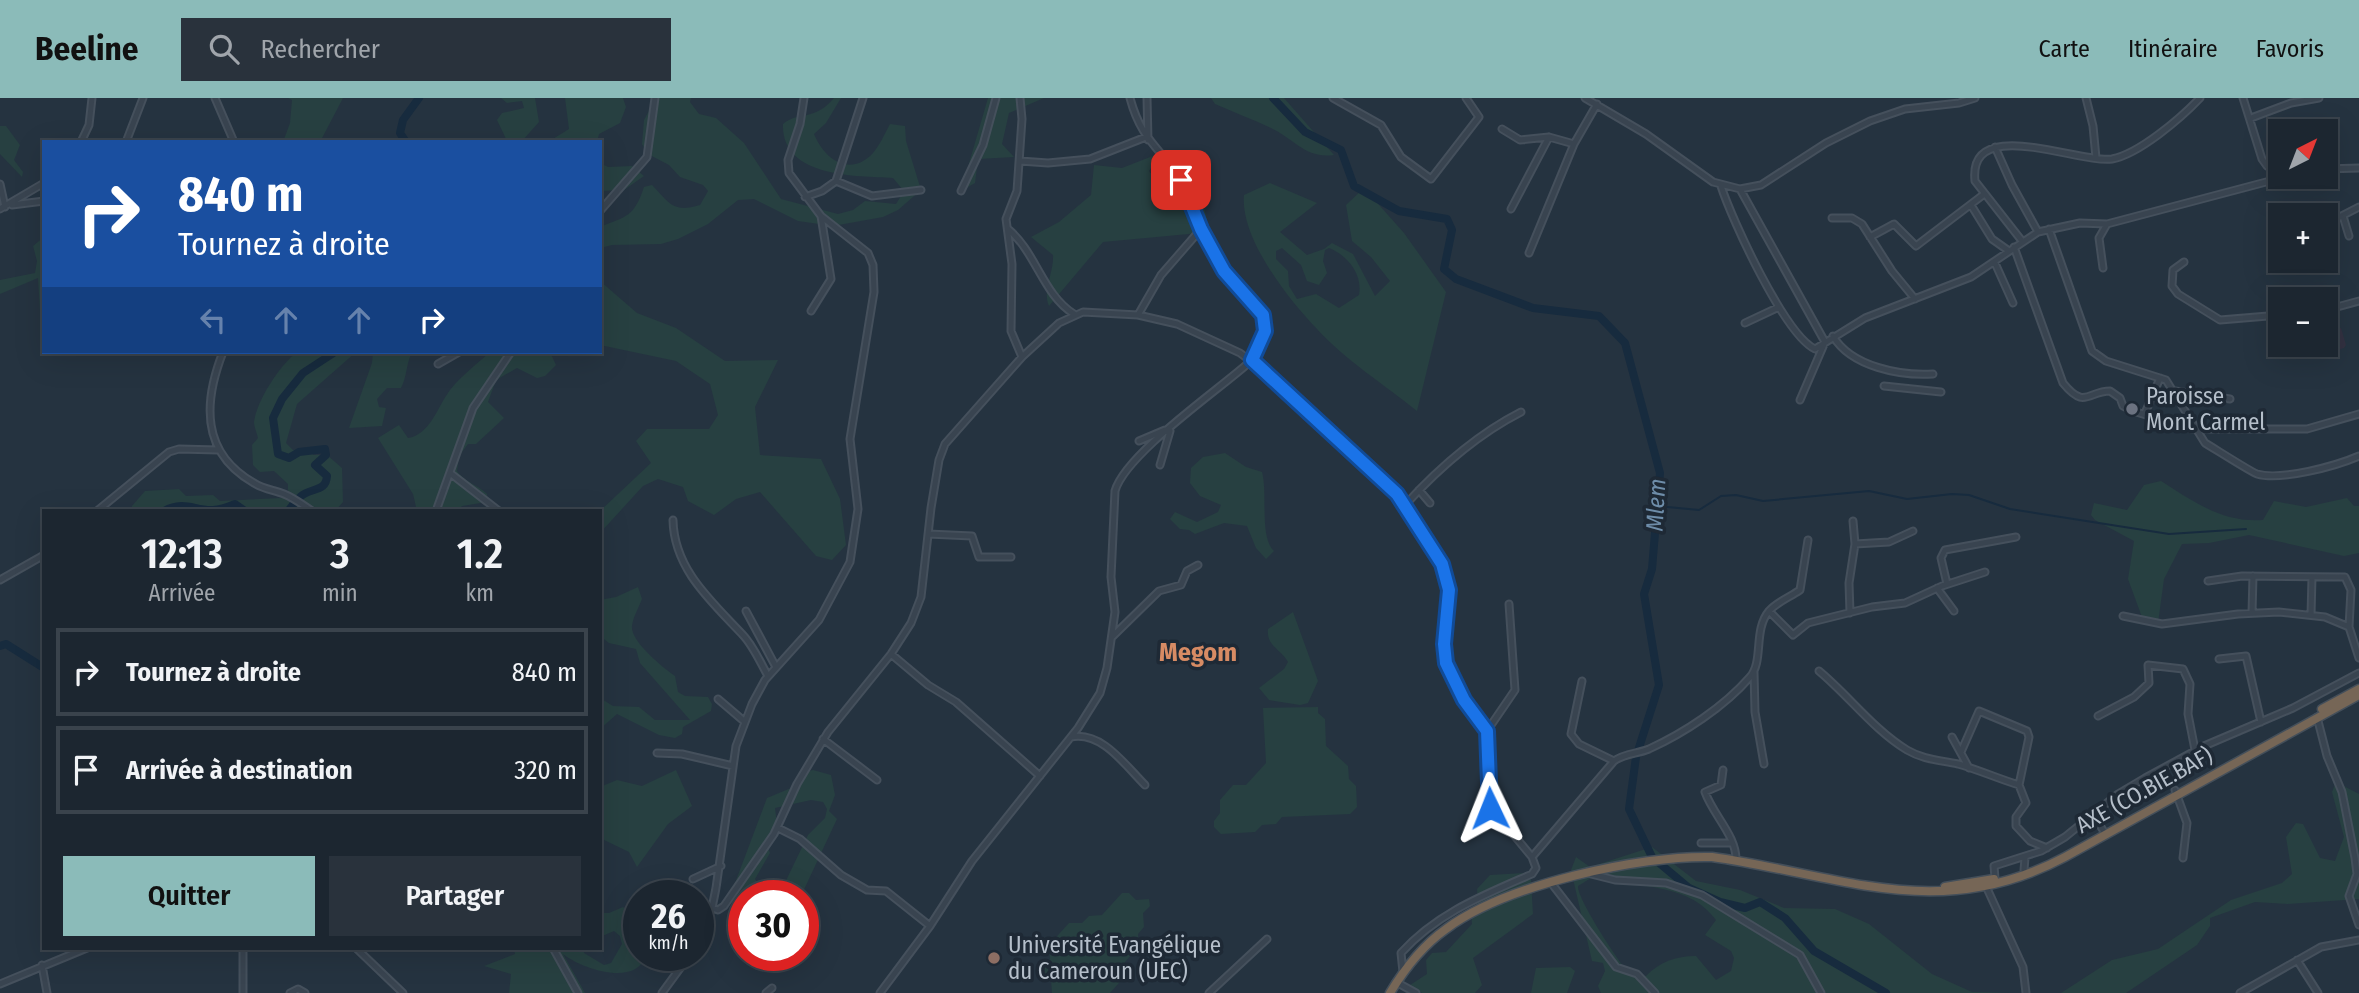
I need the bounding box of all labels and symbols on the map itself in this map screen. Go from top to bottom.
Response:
north arrow [2268,119,2338,189]
pin [1151,150,1211,210]
place label: Paroisse Mont Carmel [2146,382,2265,436]
marker: Paroisse Mont Carmel [2124,401,2140,417]
water label: Mlem [1641,478,1671,532]
district label: Megom [1159,637,1237,668]
street label: AXE (CO.BIE.BAF) [2071,741,2217,839]
position arrow [1453,771,1527,845]
speed limit sign: 30 [728,880,819,971]
place label: Université Evangélique du Cameroun (UEC) [1008,931,1221,985]
marker: Université Evangélique du Cameroun (UEC) [986,950,1002,966]

